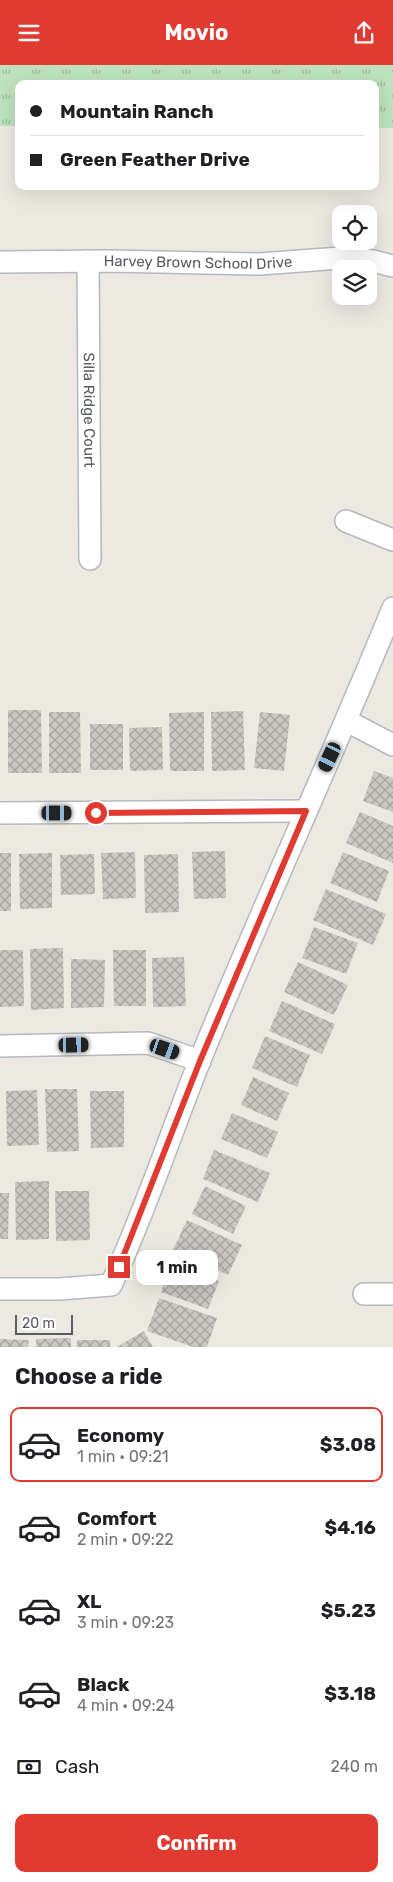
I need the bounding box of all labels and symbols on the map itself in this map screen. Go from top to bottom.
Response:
street label: Harvey Brown School Drive [104,252,293,273]
street label: Silla Ridge Court [80,352,98,468]
car [316,740,343,774]
route start [85,802,107,824]
car [42,806,72,821]
car [58,1037,89,1053]
car [148,1037,181,1061]
callout: 1 min [136,1249,219,1285]
route end [108,1256,130,1278]
scale bar [15,1312,72,1335]

